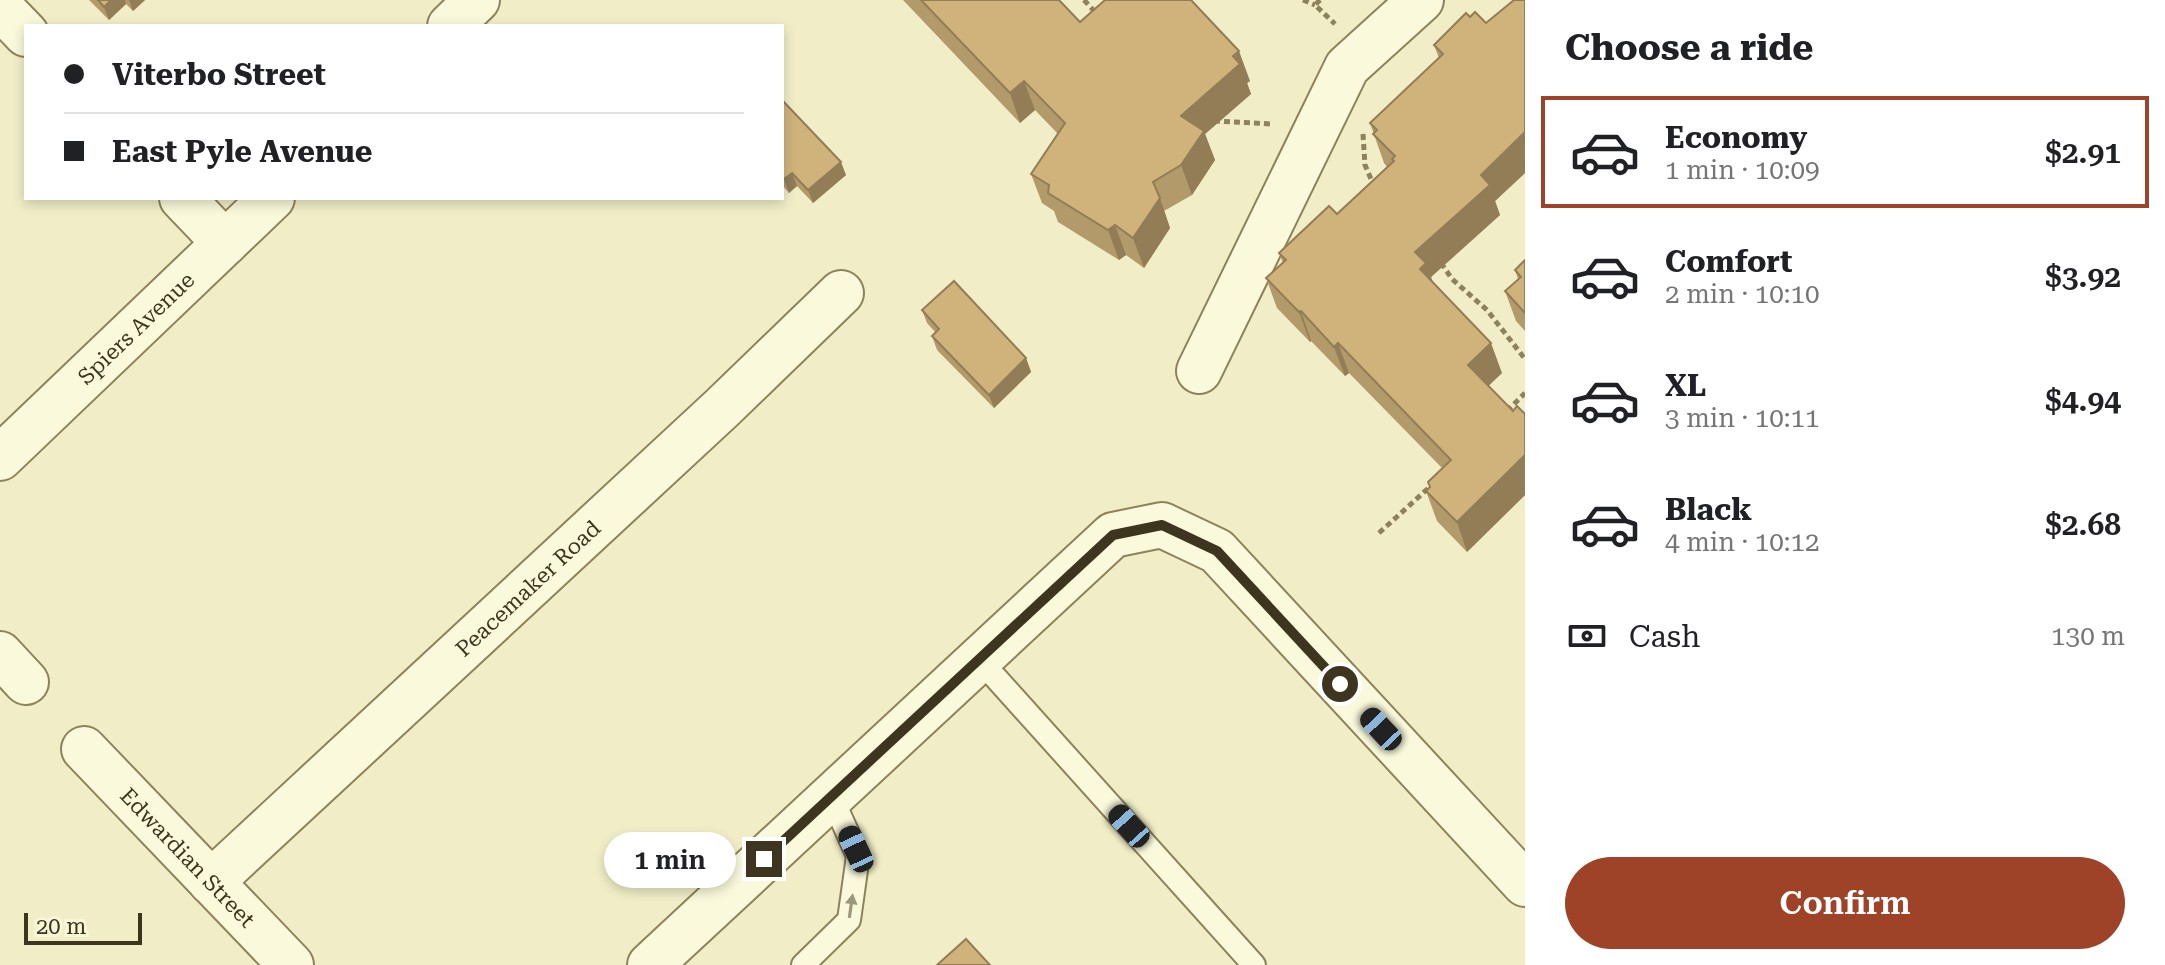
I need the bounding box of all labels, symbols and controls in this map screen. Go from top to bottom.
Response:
text: Choose a ride [1565,27,1813,69]
text: Viterbo Street [112,57,326,92]
icon: car [1569,116,1641,188]
text: Economy [1665,120,1807,155]
text: East Pyle Avenue [112,134,372,169]
text: $2.91 [2045,135,2121,170]
text: 1 min · 10:09 [1665,155,1820,185]
icon: car [1569,240,1641,312]
text: Comfort [1665,244,1792,279]
text: $3.92 [2045,259,2121,294]
street label: Spiers Avenue [73,267,200,390]
text: 2 min · 10:10 [1665,279,1820,309]
icon: car [1569,364,1641,436]
text: XL [1665,368,1706,403]
text: $4.94 [2045,383,2121,418]
text: 3 min · 10:11 [1665,403,1820,433]
icon: car [1569,488,1641,560]
text: Black [1665,492,1752,527]
text: $2.68 [2045,507,2121,542]
street label: Peacemaker Road [451,516,605,662]
text: 4 min · 10:12 [1665,527,1820,557]
icon: cash [1565,614,1609,658]
text: Cash [1629,619,1700,654]
text: 130 m [2051,621,2125,651]
route start [1322,666,1358,702]
car [1356,703,1406,755]
street label: Edwardian Street [115,783,260,932]
car [1104,800,1154,852]
car [835,822,877,876]
callout: 1 min [604,831,736,887]
route end [746,841,782,877]
text: 1 min [634,845,706,875]
button: Confirm [1565,857,2125,949]
one-way arrow [845,893,858,918]
scale bar [24,909,142,945]
text: 20 m [36,914,86,939]

